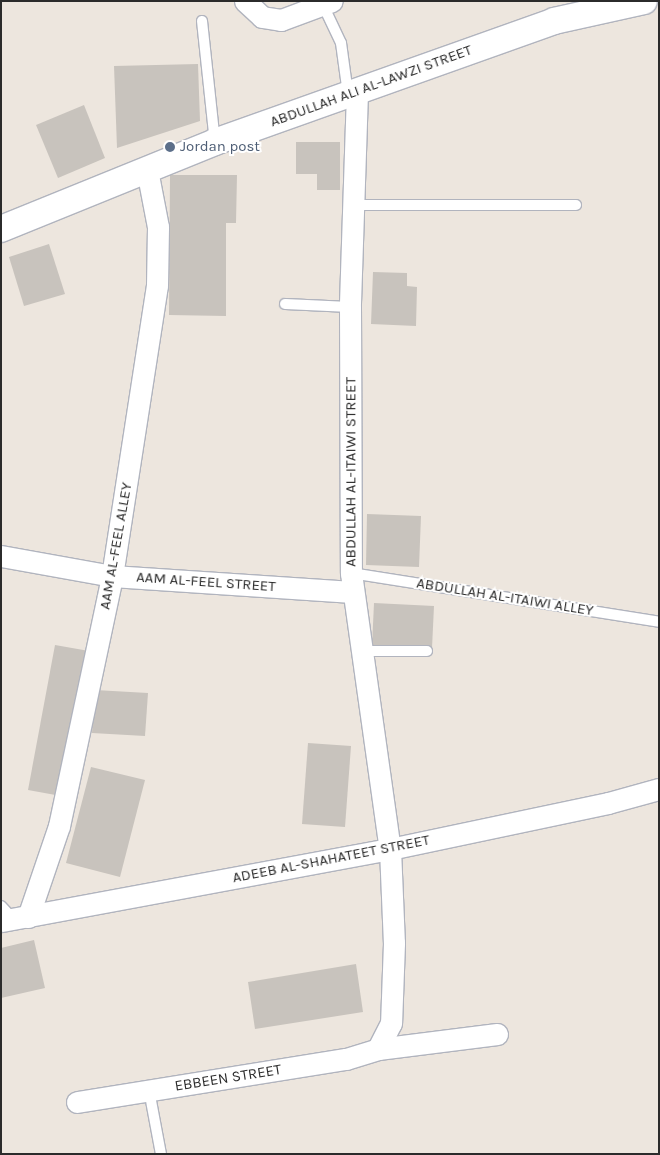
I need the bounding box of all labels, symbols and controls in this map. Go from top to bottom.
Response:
street label: ABDULLAH ALI AL-LAWZI STREET [268,41,474,131]
place label: Jordan post [180,138,260,156]
marker: Jordan post [164,141,176,153]
street label: ABDULLAH AL-ITAIWI STREET [342,377,360,567]
street label: AAM AL-FEEL ALLEY [96,481,136,611]
street label: AAM AL-FEEL STREET [136,568,276,596]
street label: ABDULLAH AL-ITAIWI ALLEY [415,574,595,620]
street label: ADEEB AL-SHAHATEET STREET [231,831,431,887]
street label: EBBEEN STREET [173,1061,283,1095]

